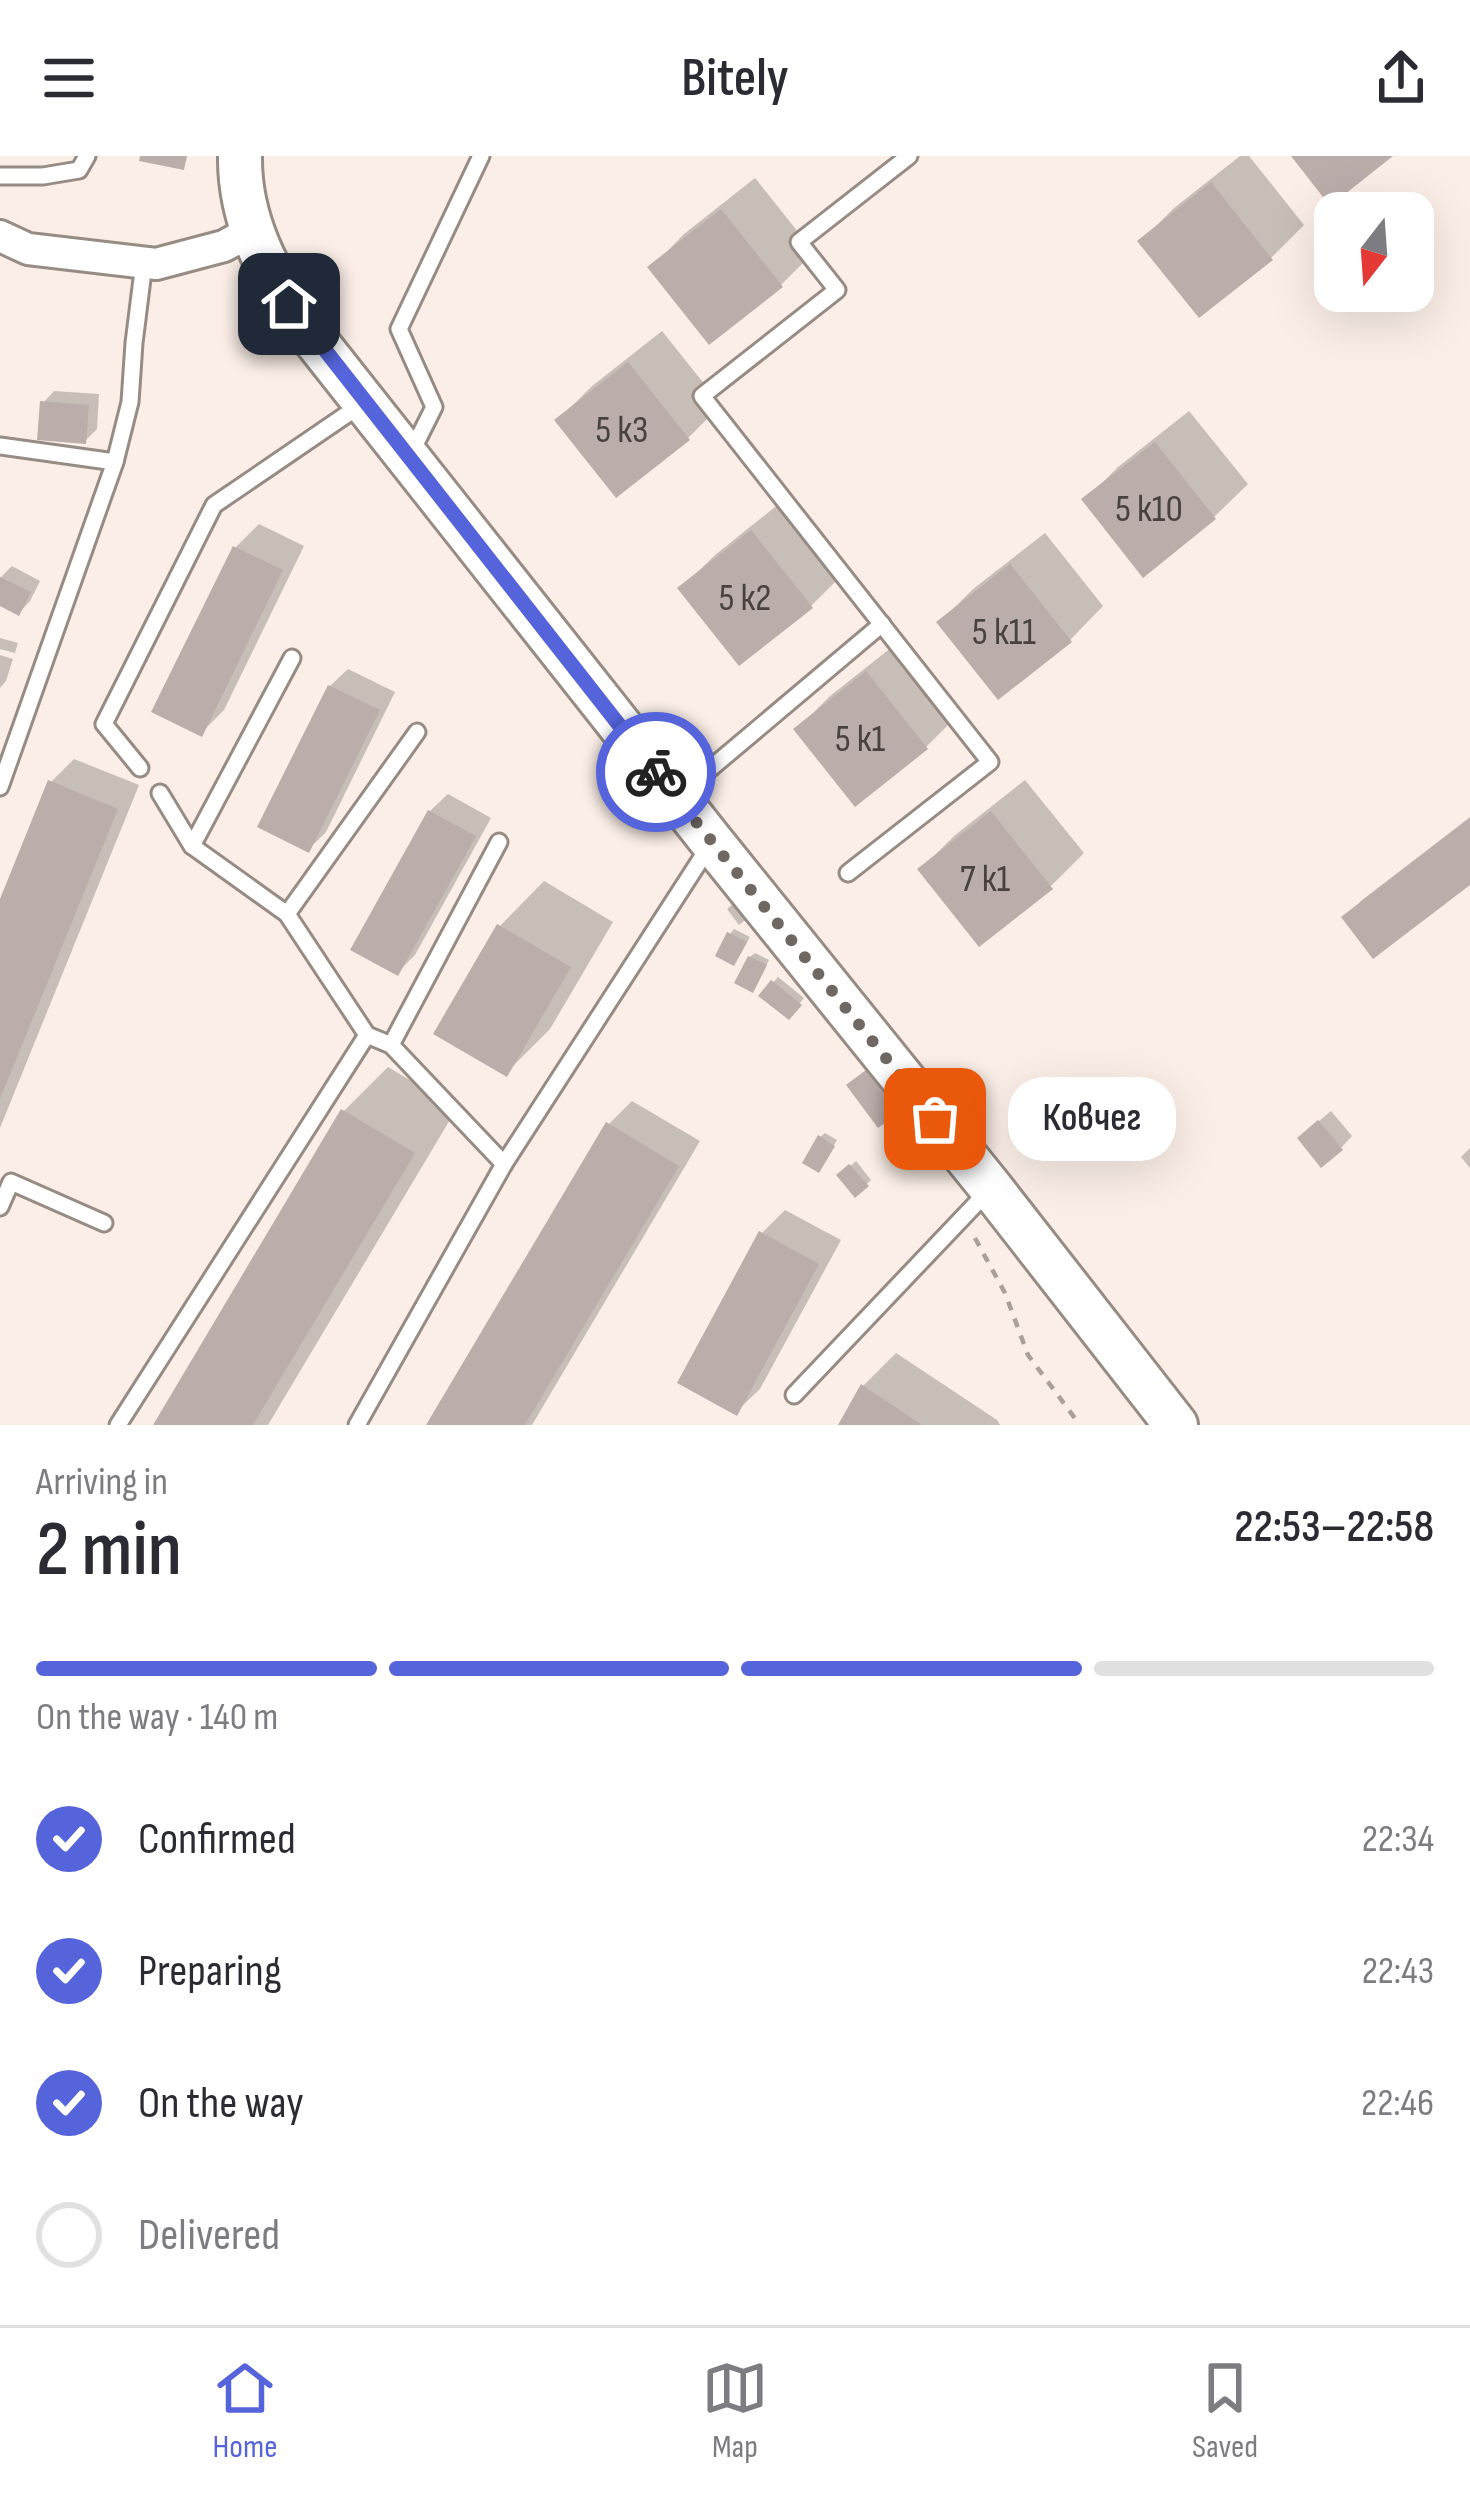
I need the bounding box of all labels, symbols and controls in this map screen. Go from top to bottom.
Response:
icon: menu [36,45,102,111]
icon: share [1368,45,1434,111]
text: Bitely [681,46,789,111]
north arrow [1314,192,1434,312]
map controls [1314,192,1434,312]
pin [238,253,340,355]
icon: home [256,271,322,337]
house number: 5 к3 [596,407,648,454]
house number: 5 к10 [1115,486,1183,533]
house number: 5 к2 [719,575,771,622]
house number: 5 к11 [972,609,1036,656]
courier [596,712,716,832]
house number: 5 к1 [835,716,885,763]
icon: bike [623,739,689,805]
house number: 7 к1 [960,856,1010,903]
pin [884,1068,986,1170]
callout: Ковчег [1007,1077,1175,1161]
icon: bag [902,1086,968,1152]
text: Ковчег [1043,1095,1141,1142]
text: Arriving in [36,1459,168,1506]
text: 22:53–22:58 [1234,1500,1434,1555]
text: 2 min [36,1504,182,1597]
text: On the way · 140 m [36,1694,278,1741]
icon: check [36,1806,102,1872]
text: Confirmed [138,1812,296,1867]
text: 22:34 [1362,1816,1434,1863]
icon: check [36,1938,102,2004]
text: Preparing [138,1944,282,1999]
text: 22:43 [1362,1948,1434,1995]
icon: check [36,2070,102,2136]
text: On the way [138,2076,304,2131]
text: 22:46 [1361,2080,1434,2127]
text: Delivered [138,2208,280,2263]
tab: Home [212,2355,278,2467]
tab: Map [702,2355,768,2467]
tab: Saved [1192,2355,1258,2467]

